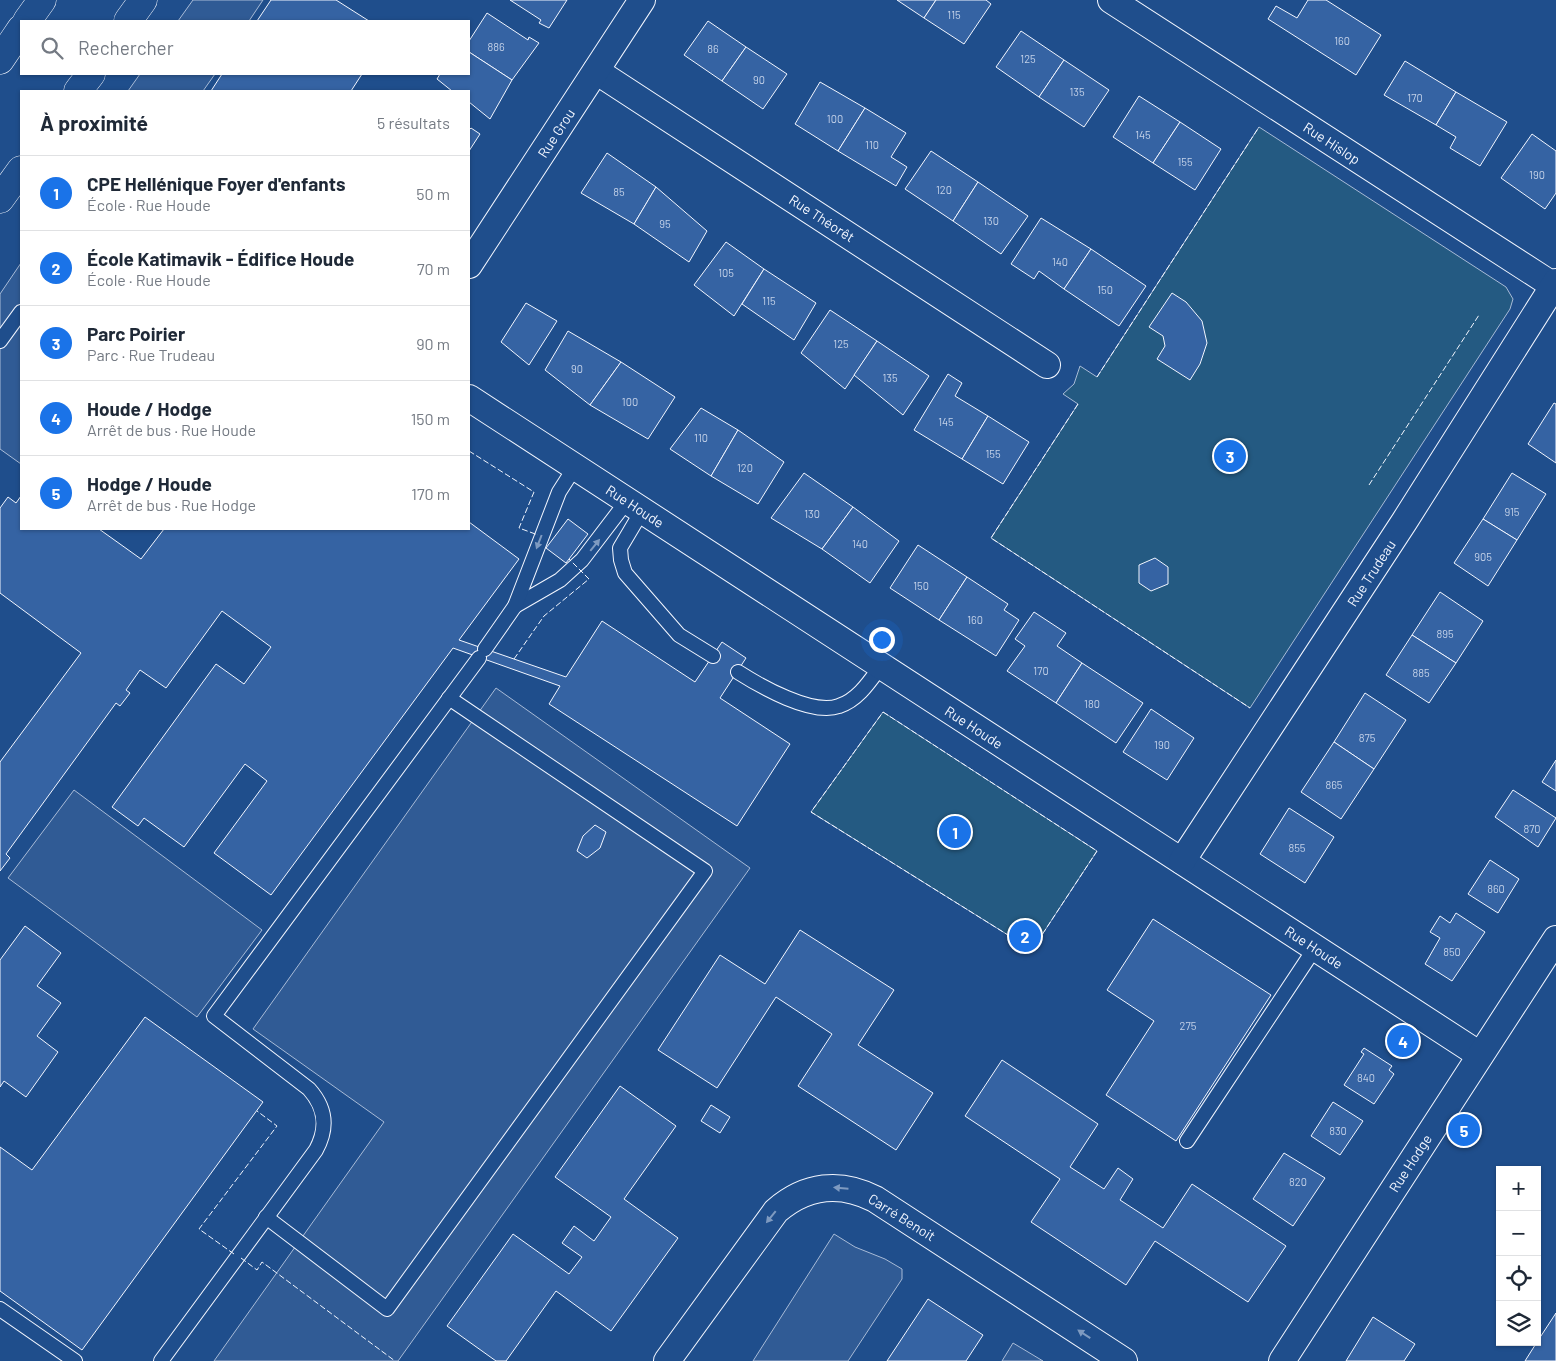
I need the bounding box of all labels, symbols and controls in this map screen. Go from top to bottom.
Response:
house number: 115 [947,8,961,21]
search box [20,20,470,75]
icon: search [38,34,66,62]
house number: 160 [1334,34,1350,47]
text: Rechercher [78,36,174,59]
house number: 886 [487,40,505,53]
house number: 86 [707,42,719,55]
house number: 125 [1020,52,1036,65]
house number: 90 [753,73,765,86]
house number: 135 [1069,85,1085,98]
house number: 170 [1407,91,1423,104]
street label: Rue Grou [534,105,578,161]
text: À proximité [40,110,148,135]
house number: 100 [827,112,843,125]
text: 5 résultats [377,113,450,132]
street label: Rue Hislop [1300,118,1364,168]
house number: 145 [1135,128,1151,141]
house number: 110 [865,138,879,151]
house number: 155 [1177,155,1193,168]
house number: 190 [1529,168,1545,181]
text: CPE Hellénique Foyer d'enfants [87,172,345,195]
house number: 120 [936,183,952,196]
text: 1 [53,184,59,203]
text: 50 m [416,184,450,203]
house number: 85 [613,185,625,198]
street label: Rue Théorêt [786,191,858,245]
text: École · Rue Houde [87,195,211,214]
house number: 130 [983,214,999,227]
house number: 95 [659,217,671,230]
text: École Katimavik - Édifice Houde [87,247,354,270]
house number: 140 [1052,255,1068,268]
text: 2 [52,259,60,278]
text: 70 m [417,259,450,278]
house number: 105 [718,266,734,279]
text: École · Rue Houde [87,270,211,289]
house number: 150 [1097,283,1113,296]
house number: 115 [762,294,776,307]
text: Parc Poirier [87,322,185,345]
text: 3 [52,334,60,353]
text: 90 m [416,334,450,353]
house number: 125 [833,337,849,350]
text: Parc · Rue Trudeau [87,345,215,364]
house number: 90 [571,362,583,375]
house number: 135 [882,371,898,384]
house number: 100 [622,395,638,408]
text: Houde / Hodge [87,397,212,420]
text: 4 [51,409,61,428]
text: 150 m [411,409,450,428]
house number: 145 [938,415,954,428]
text: Arrêt de bus · Rue Houde [87,420,256,439]
house number: 110 [694,431,708,444]
pin: 3 [1214,437,1246,475]
house number: 155 [985,447,1001,460]
house number: 120 [737,461,753,474]
text: Hodge / Houde [87,472,212,495]
street label: Rue Houde [603,481,667,531]
text: 5 [52,484,60,503]
text: 170 m [411,484,450,503]
text: Arrêt de bus · Rue Hodge [87,495,256,514]
house number: 915 [1504,505,1520,518]
house number: 130 [804,507,820,520]
one-way arrow [534,535,542,549]
house number: 140 [852,537,868,550]
street label: Rue Trudeau [1343,537,1399,609]
one-way arrow [589,539,600,552]
house number: 905 [1474,550,1492,563]
house number: 150 [913,579,929,592]
house number: 160 [967,613,983,626]
your location [869,627,895,653]
house number: 895 [1436,627,1454,640]
house number: 170 [1033,664,1049,677]
house number: 885 [1412,666,1430,679]
house number: 180 [1084,697,1100,710]
street label: Rue Houde [942,702,1006,752]
house number: 875 [1359,731,1376,744]
house number: 190 [1154,738,1170,751]
house number: 865 [1325,778,1343,791]
pin: 1 [939,813,971,851]
house number: 870 [1523,822,1541,835]
house number: 855 [1288,841,1306,854]
house number: 860 [1487,882,1505,895]
pin: 2 [1009,917,1041,955]
street label: Rue Houde [1282,922,1346,972]
house number: 850 [1443,945,1461,958]
house number: 275 [1180,1019,1197,1032]
pin: 4 [1387,1022,1419,1060]
house number: 840 [1357,1071,1375,1084]
pin: 5 [1448,1111,1480,1149]
house number: 830 [1329,1124,1347,1137]
street label: Rue Hodge [1385,1131,1435,1195]
map controls [1496,1166,1541,1346]
button: + [1496,1166,1541,1211]
house number: 820 [1289,1175,1307,1188]
one-way arrow [832,1184,848,1192]
street label: Carré Benoit [865,1190,939,1244]
one-way arrow [766,1211,777,1224]
button: − [1496,1211,1541,1256]
button: locate [1496,1256,1541,1301]
button: layers [1496,1301,1541,1346]
one-way arrow [1077,1330,1090,1339]

